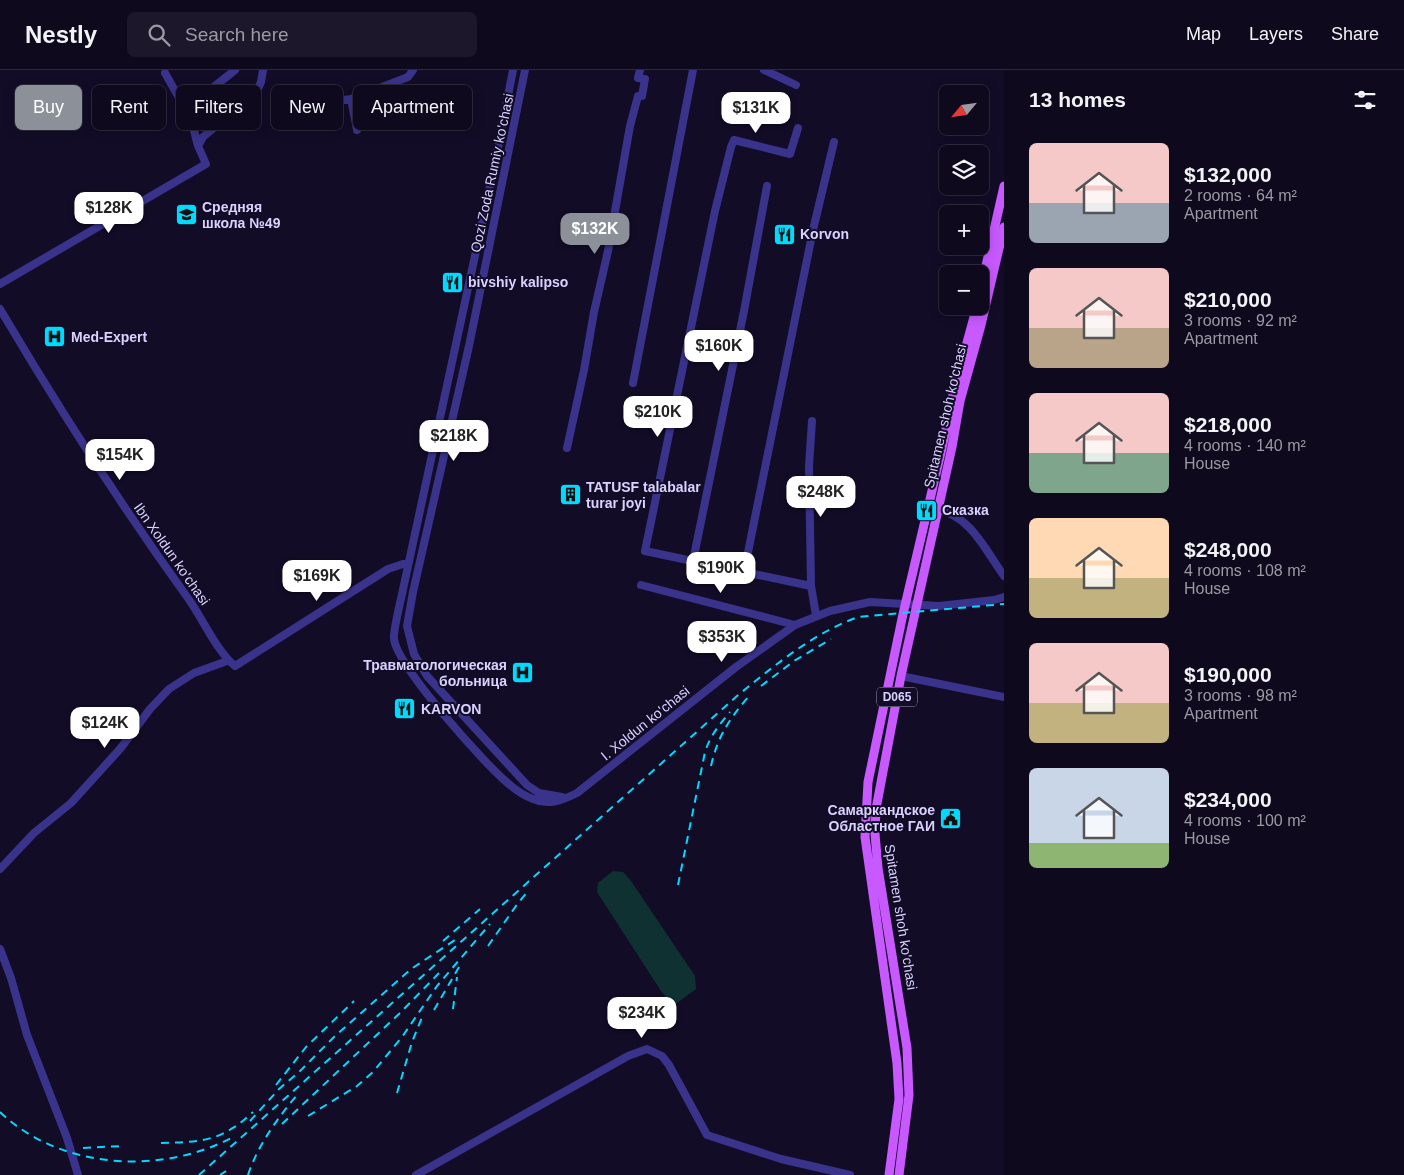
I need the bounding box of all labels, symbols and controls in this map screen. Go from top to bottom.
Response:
search box [127,12,477,57]
text: Nestly [25,21,97,48]
icon: search [145,21,173,49]
text: Search here [185,24,289,45]
text: Map [1186,24,1221,44]
text: Layers [1249,24,1303,44]
text: Share [1331,24,1379,44]
chip: Buy [15,85,82,130]
chip: Rent [92,85,166,130]
chip: Filters [176,85,261,130]
chip: New [271,85,343,130]
chip: Apartment [353,85,472,130]
north arrow [939,85,989,135]
map controls [939,85,989,315]
icon: filters [1351,86,1379,114]
text: 13 homes [1029,88,1126,111]
street label: Qozi Zoda Rumiy ko'chasi [467,92,517,254]
pin: $131K [721,92,791,134]
text: $131K [732,99,780,116]
button: layers [939,145,989,195]
icon: home [1069,163,1129,223]
text: $132,000 [1184,163,1272,186]
text: 2 rooms · 64 m² [1184,187,1297,204]
pin: $128K [74,191,144,234]
text: $128K [85,199,133,216]
place label: Средняя школа №49 [202,199,281,231]
school or university icon: Средняя школа №49 [174,203,198,227]
button: + [939,205,989,255]
text: Apartment [1184,205,1258,222]
pin: $132K [560,212,630,255]
text: $132K [571,220,619,237]
restaurant icon: Korvon [772,222,796,246]
place label: Korvon [800,226,849,242]
button: − [939,265,989,315]
restaurant icon: bivshiy kalipso [440,270,464,294]
place label: bivshiy kalipso [468,274,568,290]
icon: home [1069,288,1129,348]
text: $210,000 [1184,288,1272,311]
text: 3 rooms · 92 m² [1184,312,1297,329]
hospital icon: Med-Expert [43,325,67,349]
place label: Med-Expert [71,329,148,345]
pin: $160K [684,330,754,372]
text: Apartment [1184,330,1258,347]
text: $160K [695,337,743,354]
street label: Spitamen shoh ko'chasi [921,342,969,490]
pin: $210K [623,396,693,438]
text: $210K [634,403,682,420]
icon: home [1069,413,1129,473]
text: $218,000 [1184,413,1272,436]
pin: $218K [419,420,489,462]
text: $218K [430,427,478,444]
text: 4 rooms · 140 m² [1184,437,1306,454]
pin: $154K [85,438,155,481]
text: $154K [96,446,144,463]
text: House [1184,455,1230,472]
pin: $248K [786,476,856,518]
place label: TATUSF talabalar turar joyi [586,479,701,511]
building icon: TATUSF talabalar turar joyi [558,483,582,507]
text: $248K [797,483,845,500]
restaurant icon: Сказка [914,498,938,522]
street label: Ibn Xoldun ko'chasi [131,500,213,608]
place label: Сказка [942,502,989,518]
icon: home [1069,538,1129,598]
text: $248,000 [1184,538,1272,561]
pin: $190K [686,552,756,594]
text: $190K [697,559,745,576]
pin: $169K [282,560,352,602]
text: 4 rooms · 108 m² [1184,562,1306,579]
text: $169K [293,567,341,584]
text: House [1184,580,1230,597]
pin: $353K [687,620,757,663]
text: $353K [698,628,746,645]
place label: Травматологическая больница [363,657,507,689]
hospital icon: Травматологическая больница [511,661,535,685]
icon: home [1069,663,1129,723]
text: $190,000 [1184,663,1272,686]
street label: I. Xoldun ko'chasi [597,682,693,764]
text: 3 rooms · 98 m² [1184,687,1297,704]
road number: D065 [877,688,917,706]
restaurant icon: KARVON [393,697,417,721]
place label: KARVON [421,701,481,717]
text: Apartment [1184,705,1258,722]
pin: $124K [70,706,140,749]
text: $124K [81,714,129,731]
icon: home [1069,788,1129,848]
text: $234,000 [1184,788,1272,811]
place label: Самаркандское Областное ГАИ [828,802,935,834]
public building icon: Самаркандское Областное ГАИ [939,806,963,830]
text: 4 rooms · 100 m² [1184,812,1306,829]
text: House [1184,830,1230,847]
street label: Spitamen shoh ko'chasi [882,843,920,991]
pin: $234K [607,996,677,1039]
text: $234K [618,1004,666,1021]

